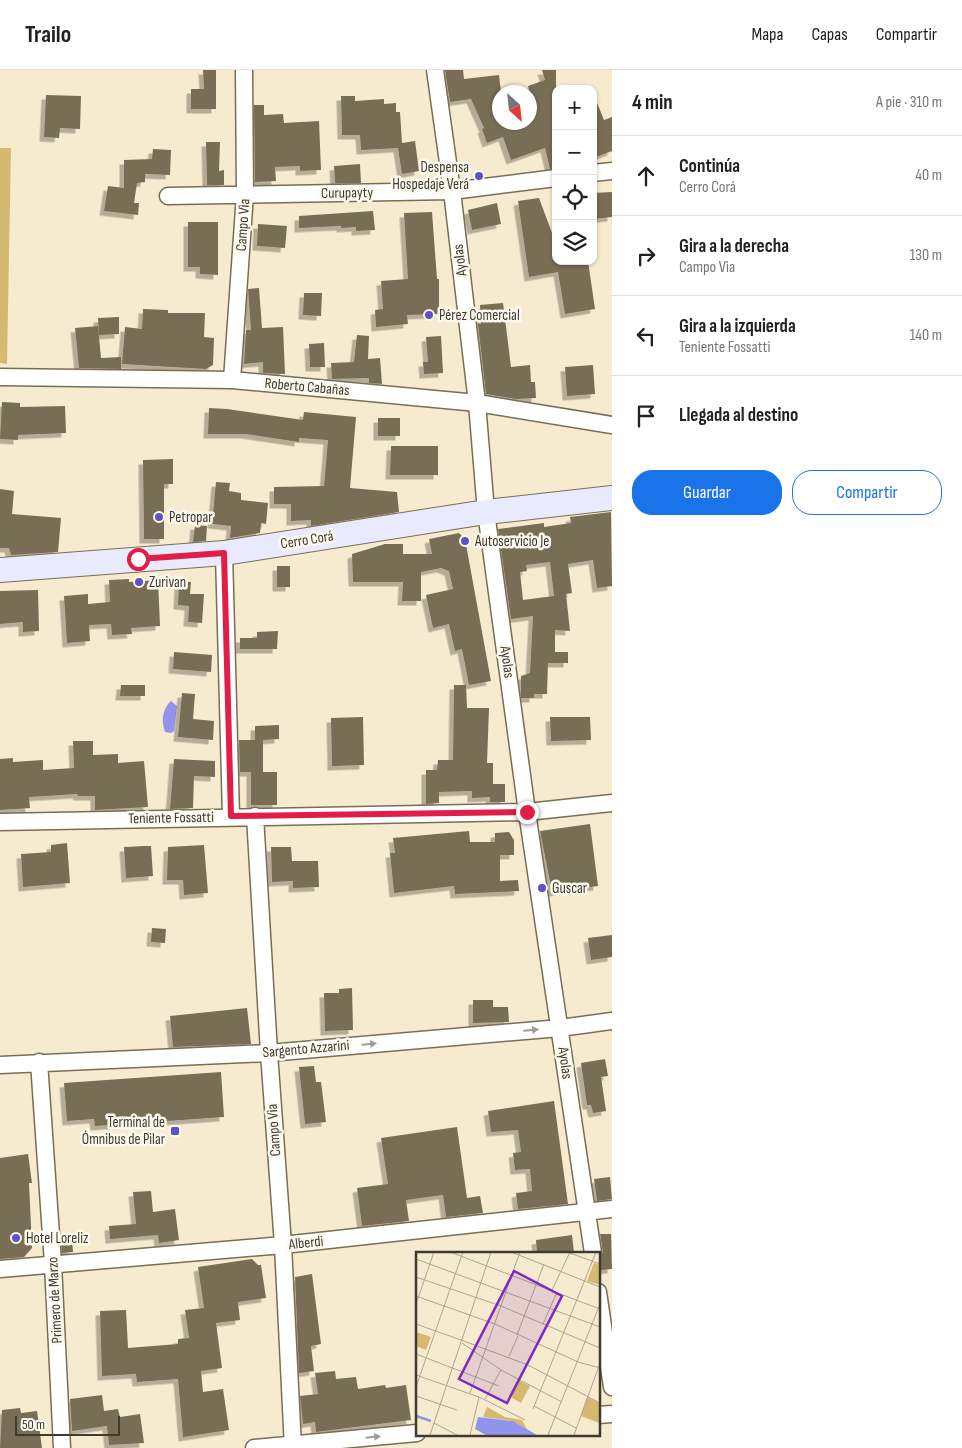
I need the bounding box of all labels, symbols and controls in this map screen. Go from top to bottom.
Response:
text: Trailo [25,20,71,49]
text: Mapa [751,24,783,45]
text: Capas [811,24,848,45]
text: Compartir [876,24,937,45]
north arrow [492,85,537,130]
map controls [552,85,597,265]
button: + [552,85,597,130]
text: 4 min [632,90,673,115]
text: A pie · 310 m [876,93,942,112]
button: − [552,130,597,175]
text: Continúa [679,155,740,178]
place label: Despensa Hospedaje Verá [392,158,469,194]
icon: ahead [632,162,660,190]
text: 40 m [915,166,942,185]
marker: Despensa Hospedaje Verá [473,170,485,182]
button: locate [552,175,597,220]
text: Cerro Corá [679,178,736,197]
street label: Curupayty [321,183,373,203]
street label: Campo Vìa [232,198,254,252]
button: layers [552,220,597,265]
text: Gira a la derecha [679,235,789,258]
icon: right [632,242,660,270]
street label: Ayolas [449,243,472,278]
text: 130 m [910,246,942,265]
text: Campo Vìa [679,258,735,277]
place label: Pérez Comercial [439,306,520,325]
marker: Pérez Comercial [423,309,435,321]
text: Gira a la izquierda [679,315,796,338]
icon: left [632,322,660,350]
text: 140 m [910,326,942,345]
text: Teniente Fossatti [679,338,770,357]
street label: Roberto Cabañas [264,374,350,400]
icon: arrive [632,402,660,430]
text: Llegada al destino [679,404,798,427]
button: Guardar [632,470,782,515]
button: Compartir [792,470,942,515]
place label: Petropar [169,508,213,527]
marker: Petropar [153,511,165,523]
street label: Cerro Corá [279,526,335,554]
place label: Autoservicio Je [474,532,549,551]
marker: Autoservicio Je [459,535,471,547]
route start [127,548,150,571]
place label: Zurivan [149,573,186,592]
marker: Zurivan [133,576,145,588]
street label: Ayolas [495,644,519,679]
route end [516,801,539,824]
street label: Teniente Fossatti [128,808,214,828]
place label: Guscar [552,879,588,898]
marker: Guscar [536,882,548,894]
one-way arrow [524,1026,540,1034]
street label: Sargento Azzarini [262,1036,350,1062]
one-way arrow [362,1040,378,1048]
street label: Ayolas [553,1045,577,1080]
street label: Campo Vìa [263,1103,285,1157]
place label: Terminal de Ómnibus de Pilar [82,1113,166,1149]
marker: Terminal de Ómnibus de Pilar [169,1125,181,1137]
place label: Hotel Loreliz [26,1229,89,1248]
marker: Hotel Loreliz [10,1232,22,1244]
street label: Alberdi [287,1232,324,1254]
inset map [416,1252,600,1436]
street label: Primero de Marzo [43,1256,67,1344]
scale bar [15,1413,120,1436]
text: 50 m [22,1416,45,1433]
one-way arrow [365,1433,381,1441]

